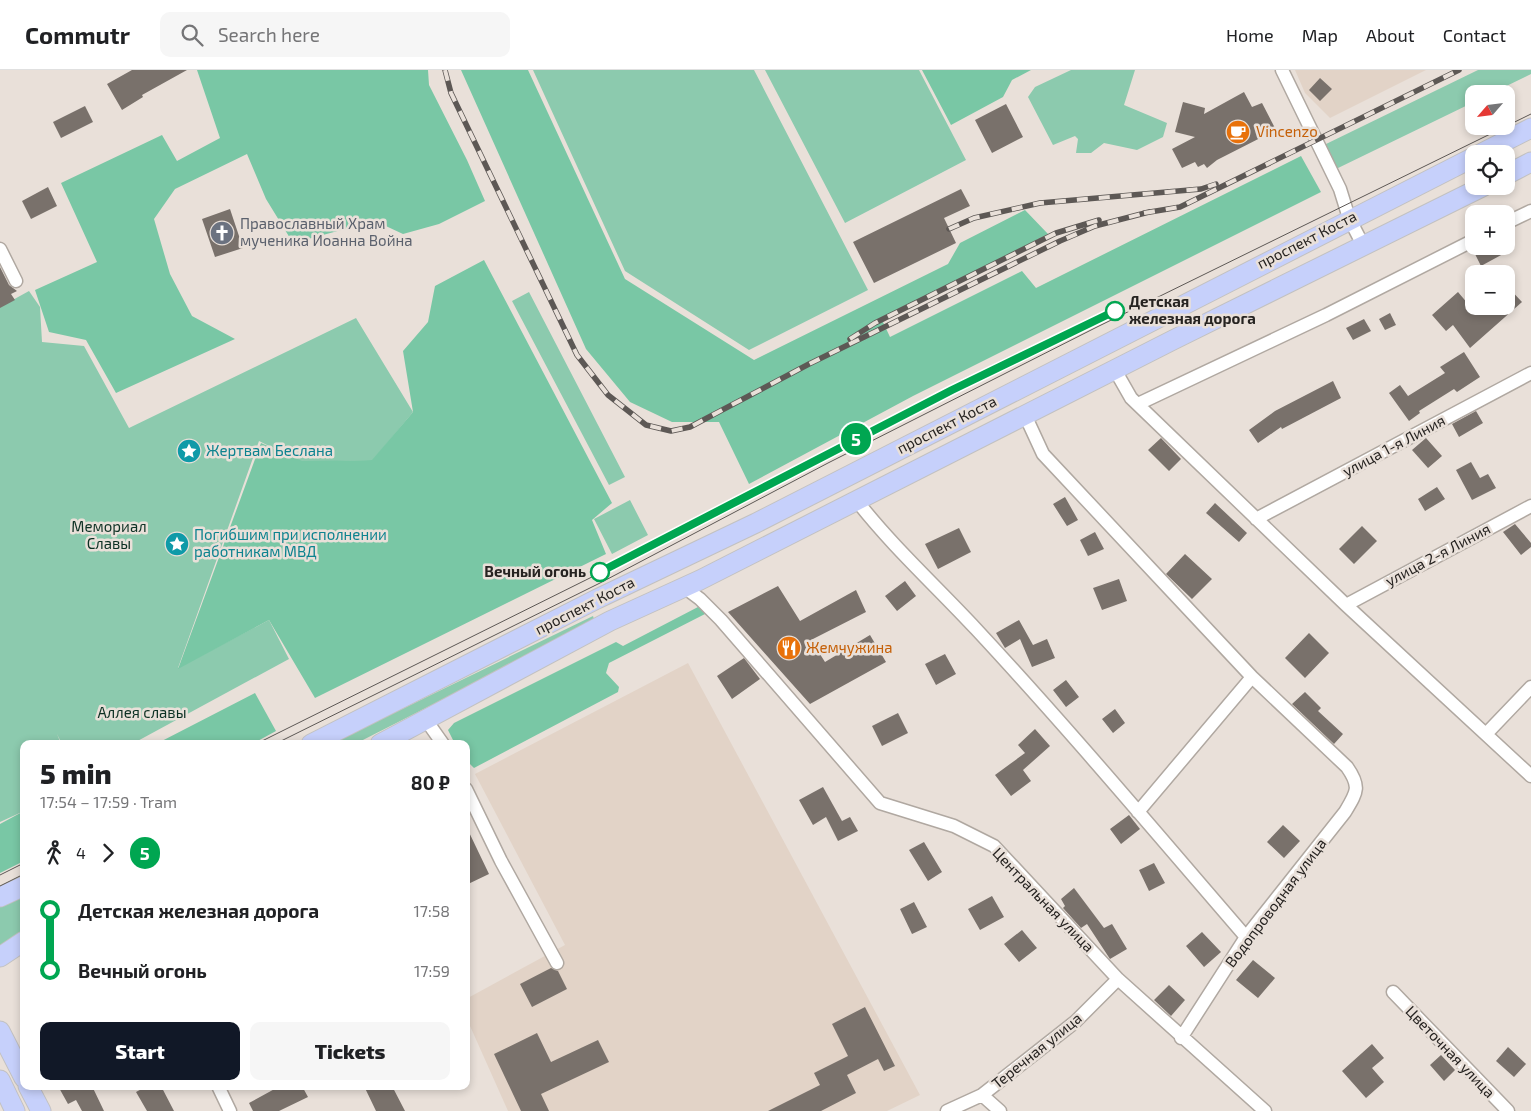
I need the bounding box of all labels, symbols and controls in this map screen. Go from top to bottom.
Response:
search box [160,12,510,57]
text: Commutr [25,20,130,49]
icon: search [178,21,206,49]
text: Search here [218,23,320,46]
text: Home [1226,24,1274,46]
text: Map [1302,24,1338,46]
text: About [1366,24,1415,46]
text: Contact [1443,24,1506,46]
north arrow [1465,85,1515,135]
map controls [1465,85,1515,315]
cafe icon: Vincenzo [1225,119,1251,145]
place label: Vincenzo [1256,122,1318,140]
button: locate [1465,145,1515,195]
button: + [1465,205,1515,255]
street label: проспект Коста [1254,206,1359,272]
place label: Православный Храм мученика Иоанна Война [240,214,412,250]
church icon: Православный Храм мученика Иоанна Война [209,220,235,246]
button: − [1465,265,1515,315]
place label: Детская железная дорога [1129,292,1256,327]
marker: Детская железная дорога [1105,301,1125,321]
street label: проспект Коста [894,391,999,457]
street label: улица 1-я Линия [1339,410,1448,481]
line badge: 5 [840,423,872,455]
text: 5 [851,428,861,450]
place icon: Жертвам Беслана [176,438,202,464]
place label: Жертвам Беслана [206,441,333,459]
park label: Мемориал Славы [71,517,147,552]
street label: улица 2-я Линия [1382,519,1494,590]
place label: Погибшим при исполнении работникам МВД [194,525,387,560]
place icon: Погибшим при исполнении работникам МВД [164,531,190,557]
place label: Вечный огонь [484,562,586,580]
marker: Вечный огонь [590,562,610,582]
street label: проспект Коста [532,572,637,638]
restaurant icon: Жемчужина [776,635,802,661]
place label: Жемчужина [806,638,892,657]
park label: Аллея славы [98,703,187,721]
text: 5 min [40,756,112,790]
text: 80 ₽ [411,771,450,794]
text: 17:54 – 17:59 · Tram [40,792,177,811]
street label: Водопроводная улица [1221,834,1330,971]
icon: walk [40,839,68,867]
icon: forward [94,839,122,867]
text: 5 [140,842,150,864]
text: 4 [76,843,86,862]
street label: Центральная улица [989,843,1098,956]
text: Детская железная дорога [78,899,319,922]
text: 17:58 [413,901,450,920]
text: Вечный огонь [78,959,207,982]
text: 17:59 [414,961,450,980]
street label: Цветочная улица [1402,1002,1499,1102]
street label: Теречная улица [988,1008,1086,1093]
button: Start [40,1022,240,1080]
button: Tickets [250,1022,450,1080]

